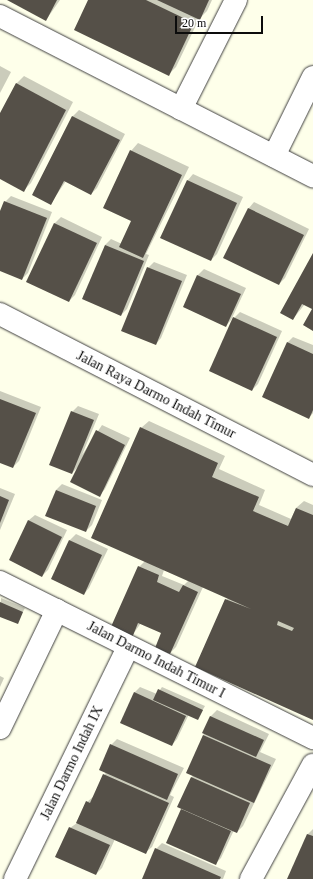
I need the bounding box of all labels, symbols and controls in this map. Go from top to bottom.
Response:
scale bar [177,8,265,34]
text: 20 m [182,16,206,30]
street label: Jalan Raya Darmo Indah Timur [73,347,239,443]
street label: Jalan Darmo Indah Timur I [84,618,228,702]
street label: Jalan Darmo Indah IX [37,703,107,823]

